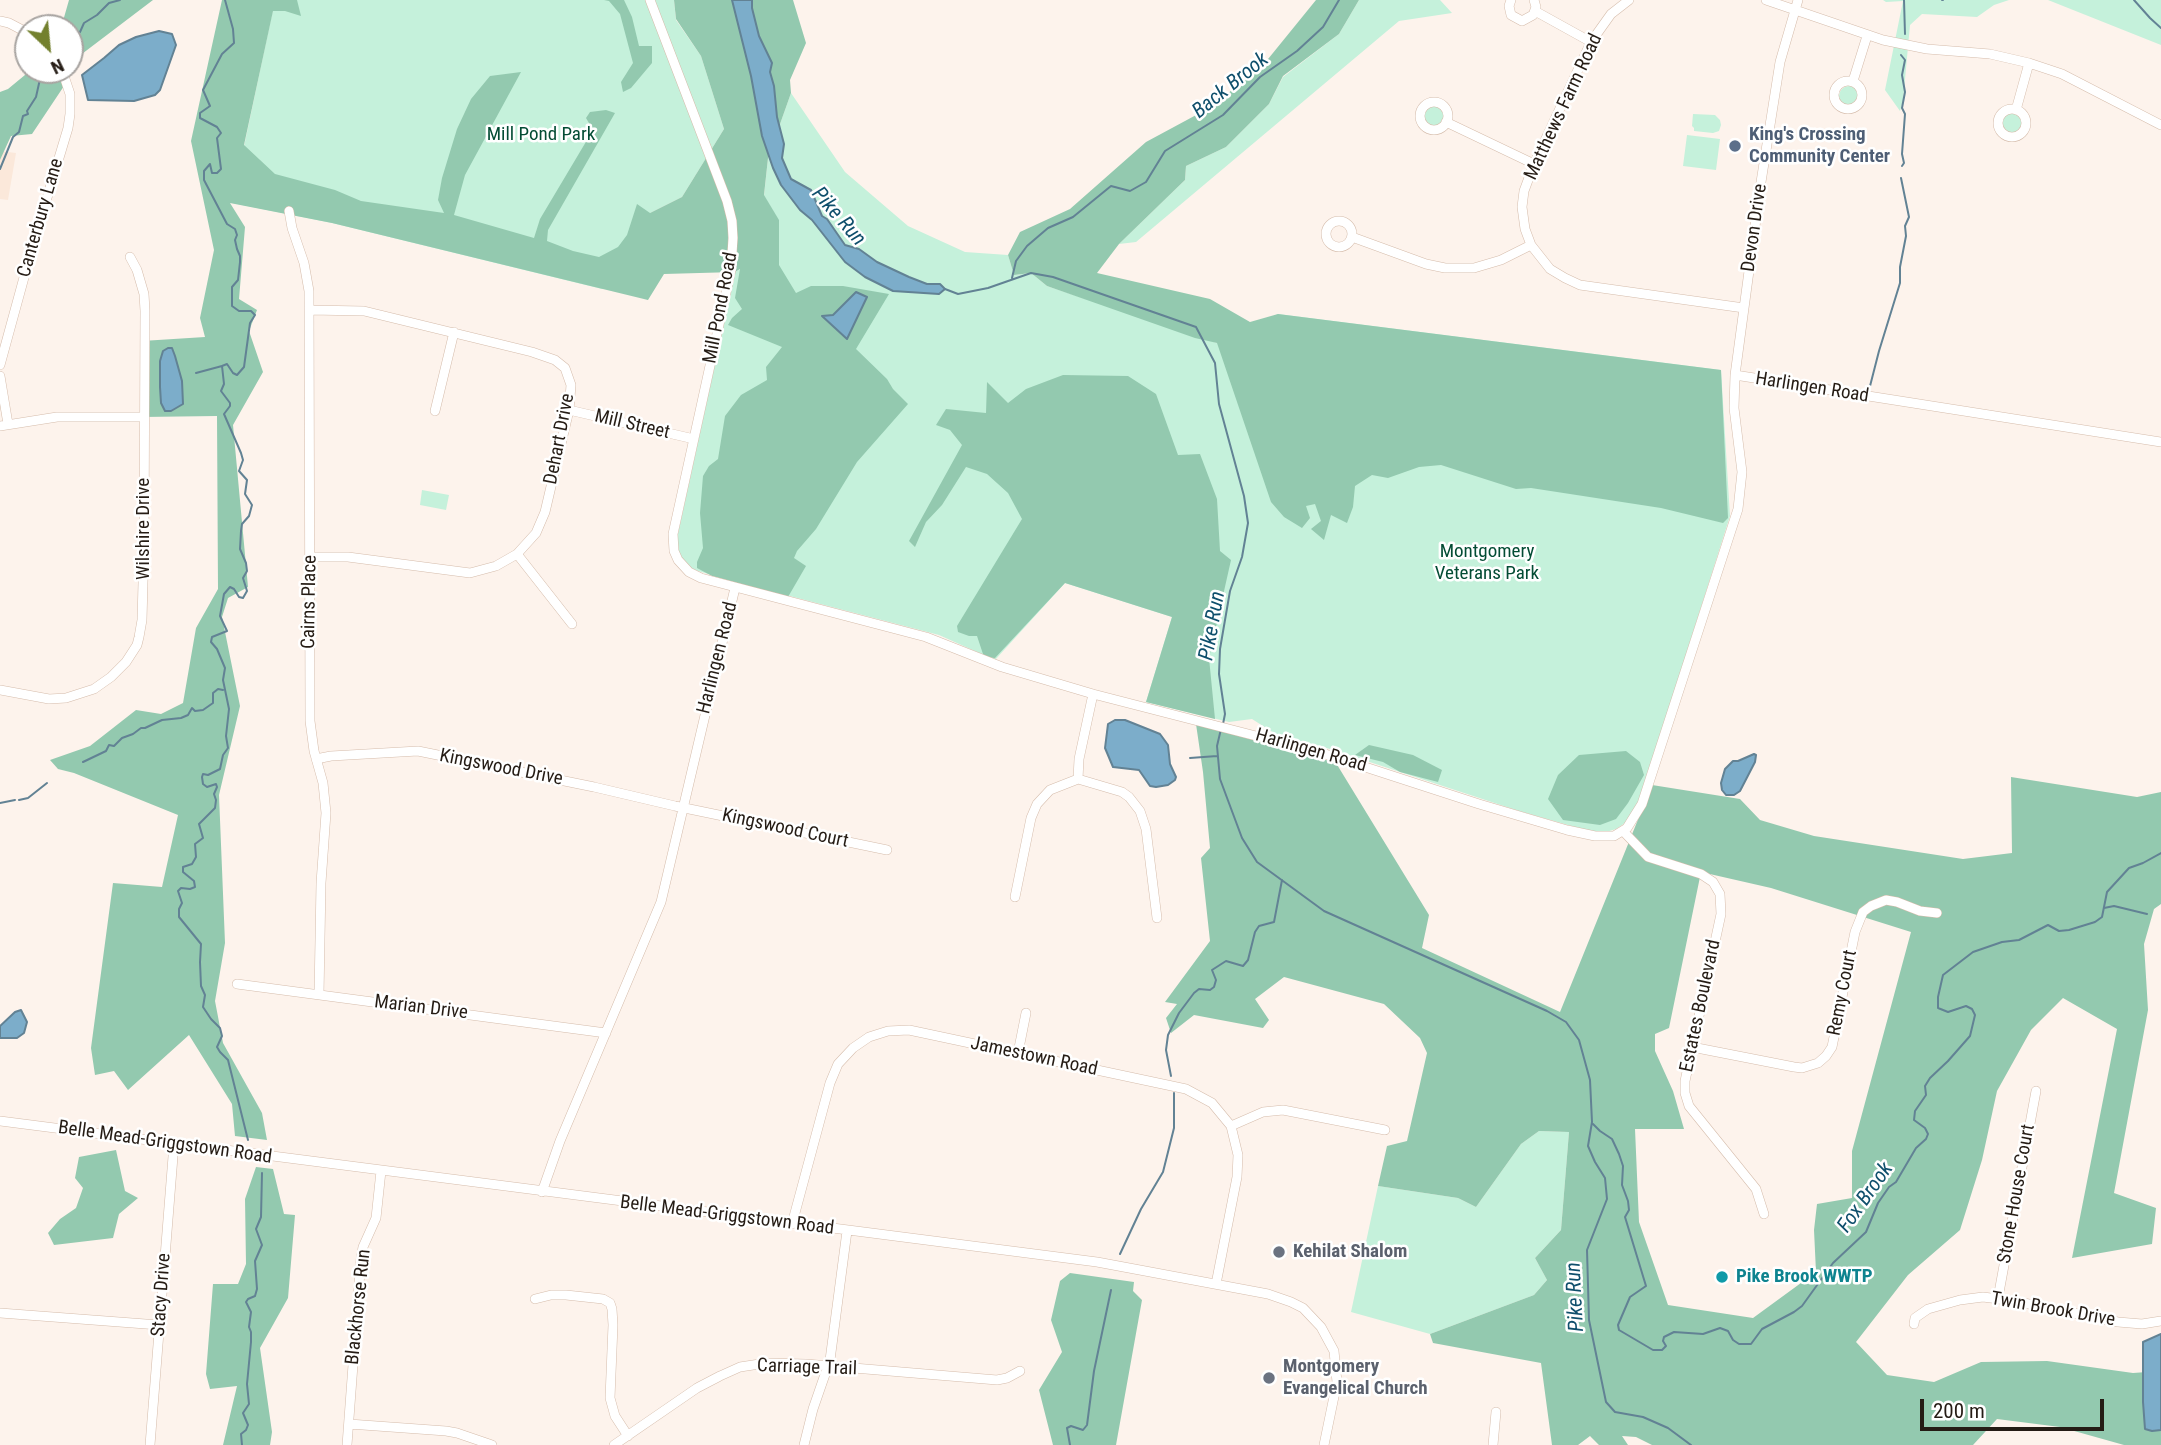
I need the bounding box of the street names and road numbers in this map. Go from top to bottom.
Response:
street label: Matthews Farm Road [1520,30,1608,184]
street label: Canterbury Lane [13,156,69,280]
street label: Devon Drive [1738,183,1772,273]
street label: Mill Pond Road [699,250,743,366]
street label: Harlingen Road [1754,368,1870,408]
street label: Dehart Drive [540,392,580,486]
street label: Mill Street [592,405,672,445]
street label: Wilshire Drive [133,478,155,580]
street label: Cairns Place [298,555,322,649]
street label: Harlingen Road [693,600,743,716]
street label: Harlingen Road [1253,724,1369,778]
street label: Kingswood Drive [437,745,565,791]
street label: Kingswood Court [720,804,850,854]
street label: Estates Boulevard [1676,938,1726,1074]
street label: Remy Court [1824,948,1862,1038]
street label: Marian Drive [373,991,469,1025]
street label: Jamestown Road [968,1032,1100,1082]
street label: Belle Mead-Griggstown Road [57,1117,273,1169]
street label: Stone House Court [1994,1123,2040,1265]
street label: Belle Mead-Griggstown Road [619,1192,835,1240]
street label: Blackhorse Run [342,1248,376,1366]
street label: Stacy Drive [148,1253,176,1337]
street label: Twin Brook Drive [1989,1288,2117,1332]
street label: Carriage Trail [757,1355,857,1381]

